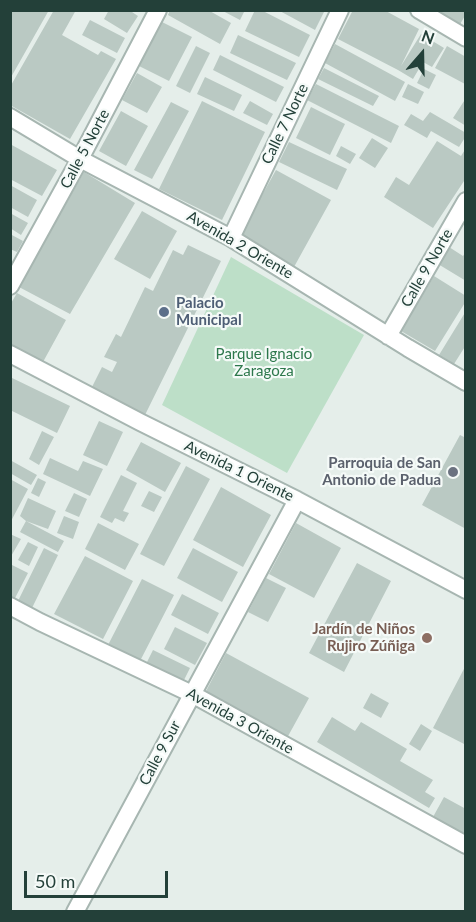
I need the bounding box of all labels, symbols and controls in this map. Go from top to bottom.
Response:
north arrow [392,24,452,84]
text: N [419,26,437,48]
street label: Calle 7 Norte [258,81,312,167]
street label: Calle 5 Norte [57,106,113,192]
street label: Avenida 2 Oriente [184,207,296,283]
street label: Calle 9 Norte [397,226,457,310]
place label: Palacio Municipal [176,294,242,329]
marker: Palacio Municipal [157,305,171,319]
park label: Parque Ignacio Zaragoza [216,345,312,380]
street label: Avenida 1 Oriente [181,437,297,505]
place label: Parroquia de San Antonio de Padua [322,454,441,489]
marker: Parroquia de San Antonio de Padua [446,465,460,479]
place label: Jardín de Niños Rujiro Zúñiga [312,620,415,655]
marker: Jardín de Niños Rujiro Zúñiga [420,631,434,645]
street label: Avenida 3 Oriente [183,684,297,758]
street label: Calle 9 Sur [135,718,185,788]
scale bar [27,859,171,897]
text: 50 m [35,870,75,892]

